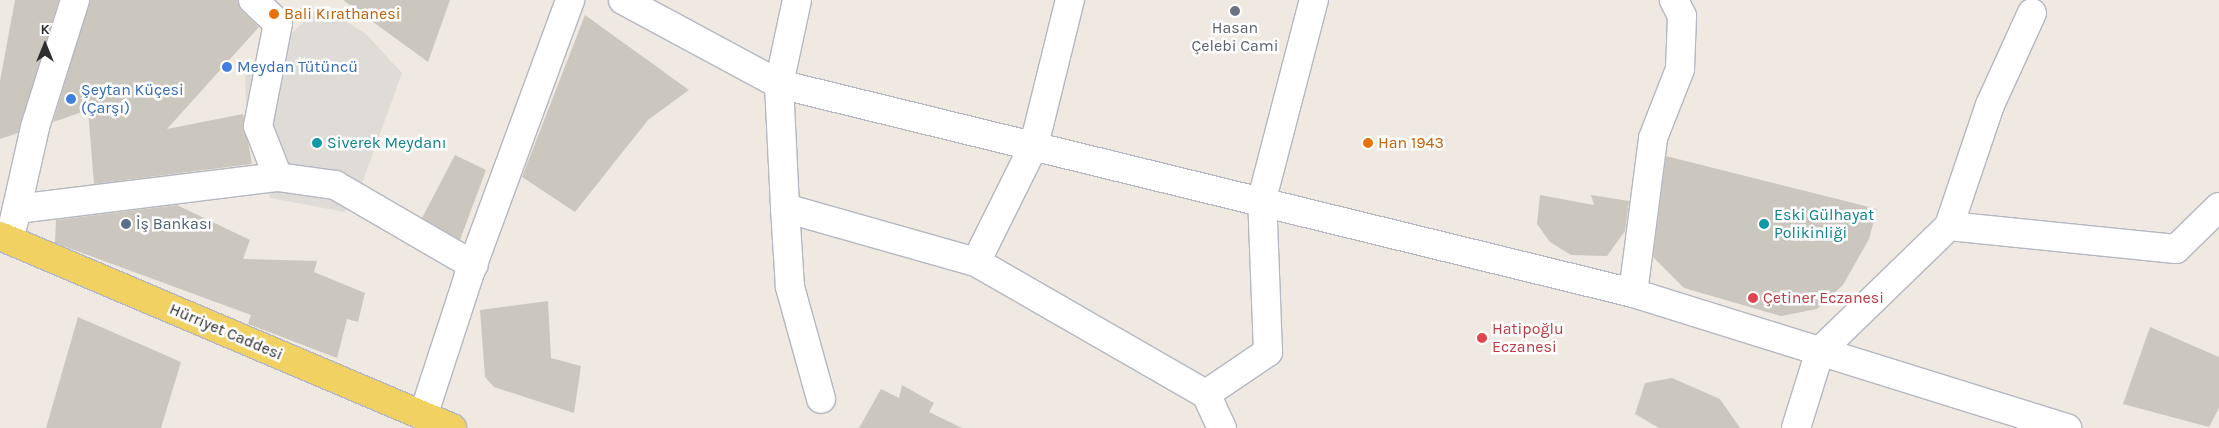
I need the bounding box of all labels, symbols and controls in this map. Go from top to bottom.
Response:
place label: Bali Kırathanesi [284,4,400,24]
marker: Hasan Çelebi Cami [1229,5,1241,17]
marker: Bali Kırathanesi [268,8,280,20]
place label: Hasan Çelebi Cami [1191,18,1279,56]
north arrow [20,20,70,70]
text: K [40,21,50,38]
place label: Meydan Tütüncü [237,57,358,77]
marker: Meydan Tütüncü [221,61,233,73]
place label: Şeytan Küçesi (Çarşı) [81,80,184,118]
marker: Şeytan Küçesi (Çarşı) [65,93,77,105]
place label: Siverek Meydanı [327,133,446,153]
place label: Han 1943 [1378,133,1444,153]
marker: Siverek Meydanı [311,137,323,149]
marker: Han 1943 [1362,137,1374,149]
place label: Eski Gülhayat Polikinliği [1774,205,1874,243]
place label: İş Bankası [136,214,212,234]
marker: İş Bankası [120,218,132,230]
marker: Eski Gülhayat Polikinliği [1758,218,1770,230]
place label: Çetiner Eczanesi [1763,288,1884,308]
marker: Çetiner Eczanesi [1747,292,1759,304]
street label: Hürriyet Caddesi [166,299,286,365]
place label: Hatipoğlu Eczanesi [1492,319,1564,357]
marker: Hatipoğlu Eczanesi [1476,332,1488,344]

